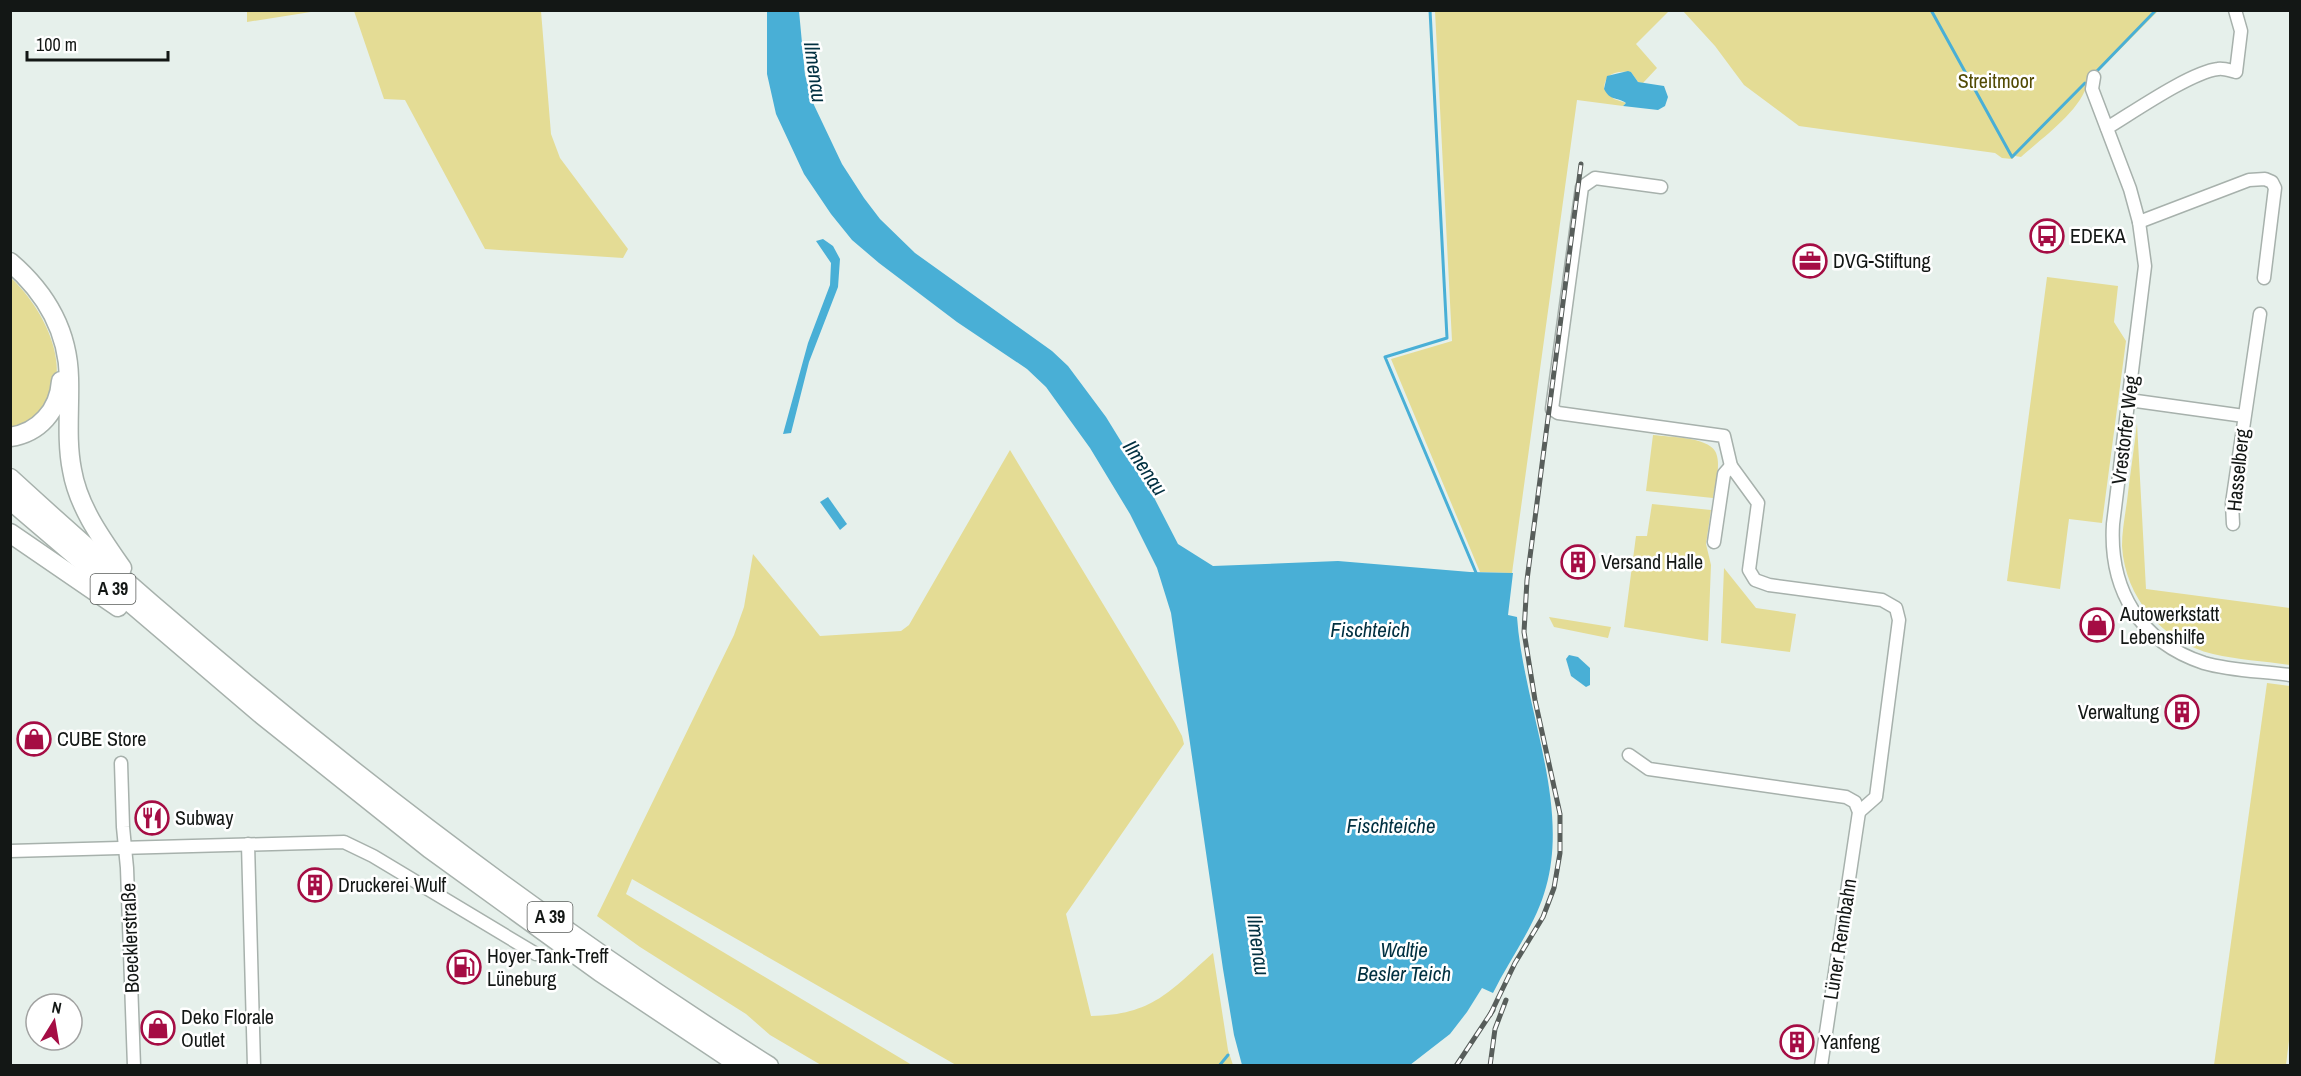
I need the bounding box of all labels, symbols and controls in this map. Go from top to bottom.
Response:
scale bar [27,24,168,62]
text: 100 m [36,32,77,57]
water label: Ilmenau [797,40,834,105]
park label: Streitmoor [1958,67,2035,94]
bus stop icon: EDEKA [2029,218,2065,254]
place label: EDEKA [2070,222,2126,249]
office icon: DVG-Stiftung [1792,243,1828,279]
place label: DVG-Stiftung [1833,247,1931,274]
street label: Vrestorfer Weg [2104,374,2145,486]
street label: Hasselberg [2220,427,2255,513]
water label: Ilmenau [1116,434,1175,502]
building icon: Versand Halle [1560,544,1596,580]
place label: Versand Halle [1601,548,1703,575]
road number: A 39 [90,574,136,604]
place label: Autowerkstatt Lebenshilfe [2119,600,2220,650]
shop icon: Autowerkstatt Lebenshilfe [2079,607,2115,643]
water label: Fischteich [1330,615,1410,644]
building icon: Verwaltung [2164,694,2200,730]
place label: Verwaltung [2078,698,2159,725]
shop icon: CUBE Store [16,721,52,757]
place label: CUBE Store [57,725,146,752]
restaurant icon: Subway [134,800,170,836]
place label: Subway [175,804,234,831]
water label: Fischteiche [1346,811,1436,840]
building icon: Druckerei Wulf [297,867,333,903]
place label: Druckerei Wulf [338,871,447,898]
street label: Lüner Rennbahn [1817,876,1862,1001]
street label: Boecklerstraße [114,882,145,994]
road number: A 39 [528,902,572,932]
water label: Ilmenau [1240,913,1277,978]
water label: Waltje Besler Teich [1357,935,1451,988]
place label: Hoyer Tank-Treff Lüneburg [487,942,608,992]
fuel station icon: Hoyer Tank-Treff Lüneburg [446,949,482,985]
north arrow [24,992,84,1052]
text: N [50,996,64,1019]
place label: Deko Florale Outlet [181,1003,274,1053]
shop icon: Deko Florale Outlet [140,1010,176,1046]
building icon: Yanfeng [1779,1024,1815,1060]
place label: Yanfeng [1820,1028,1880,1055]

